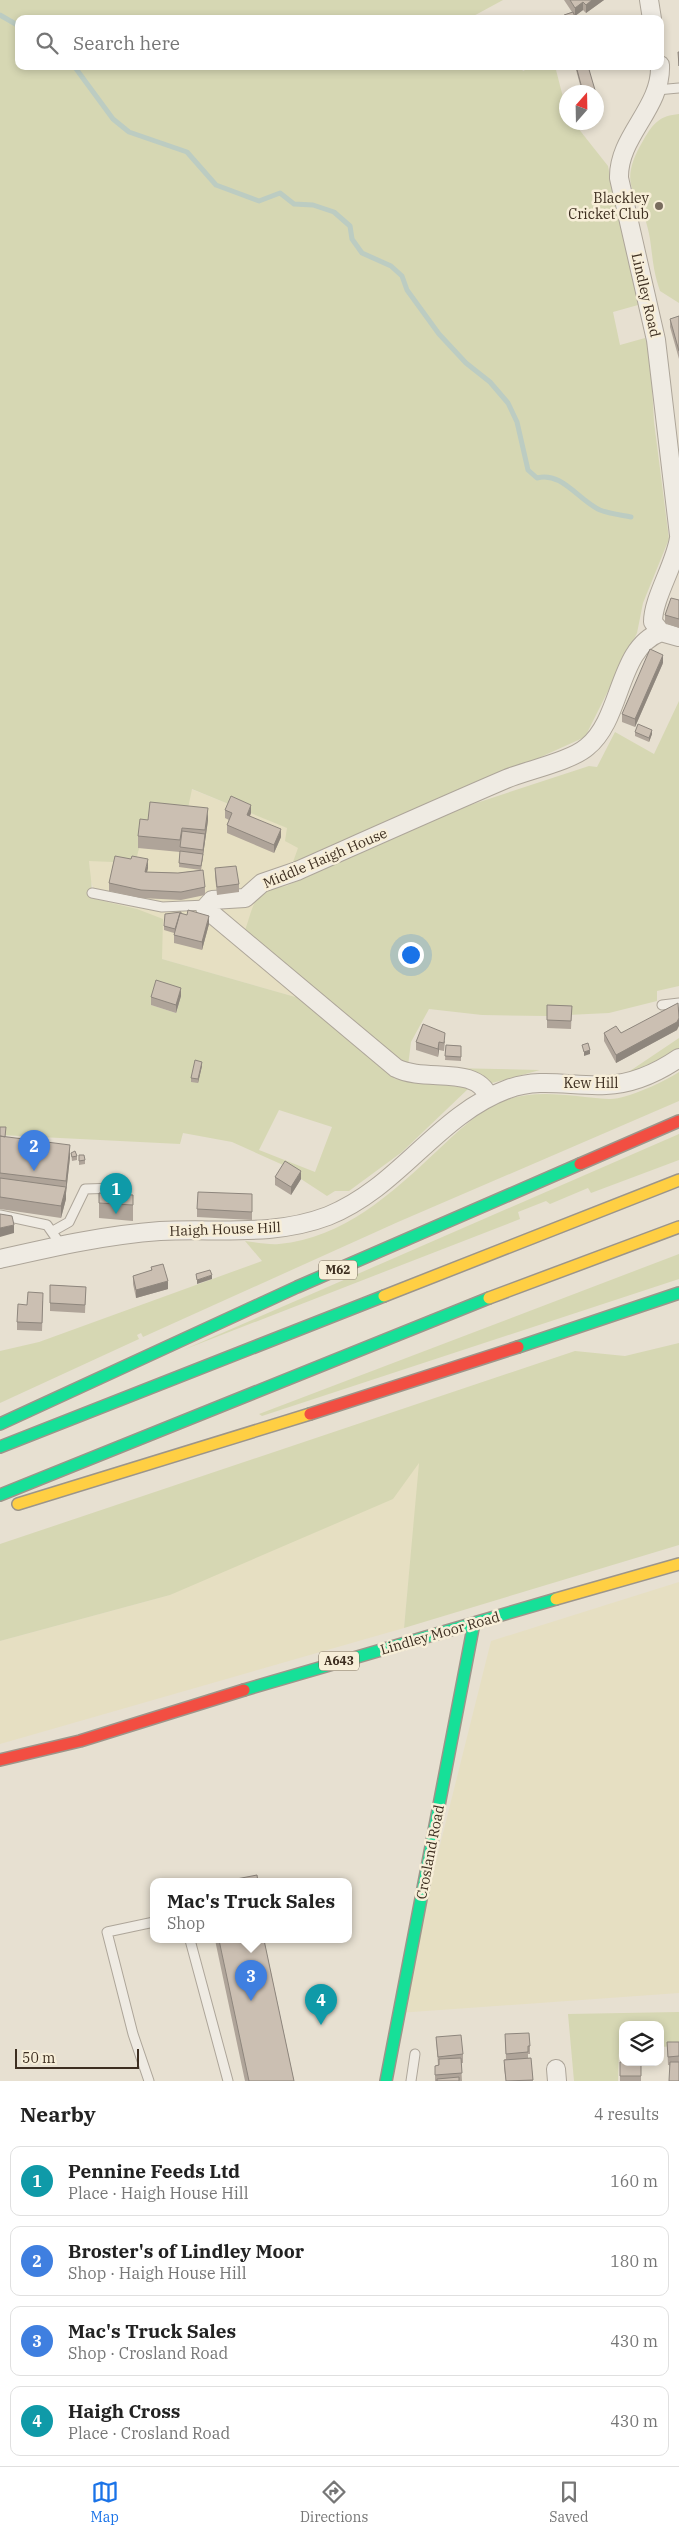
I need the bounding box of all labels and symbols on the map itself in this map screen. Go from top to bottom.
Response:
north arrow [559,85,604,130]
place label: Blackley Cricket Club [568,189,650,223]
marker: Blackley Cricket Club [653,200,665,212]
street label: Lindley Road [628,251,665,339]
street label: Middle Haigh House [260,824,390,892]
your location [398,942,424,968]
street label: Kew Hill [563,1074,619,1092]
pin: 2 [18,1130,50,1171]
pin: 1 [100,1173,132,1214]
street label: Haigh House Hill [169,1218,281,1240]
road number: M62 [319,1260,357,1280]
street label: Lindley Moor Road [378,1607,502,1659]
road number: A643 [319,1652,359,1670]
street label: Crosland Road [412,1803,448,1901]
pin: 3 [235,1960,267,2001]
pin: 4 [305,1984,337,2025]
scale bar [15,2046,139,2069]

